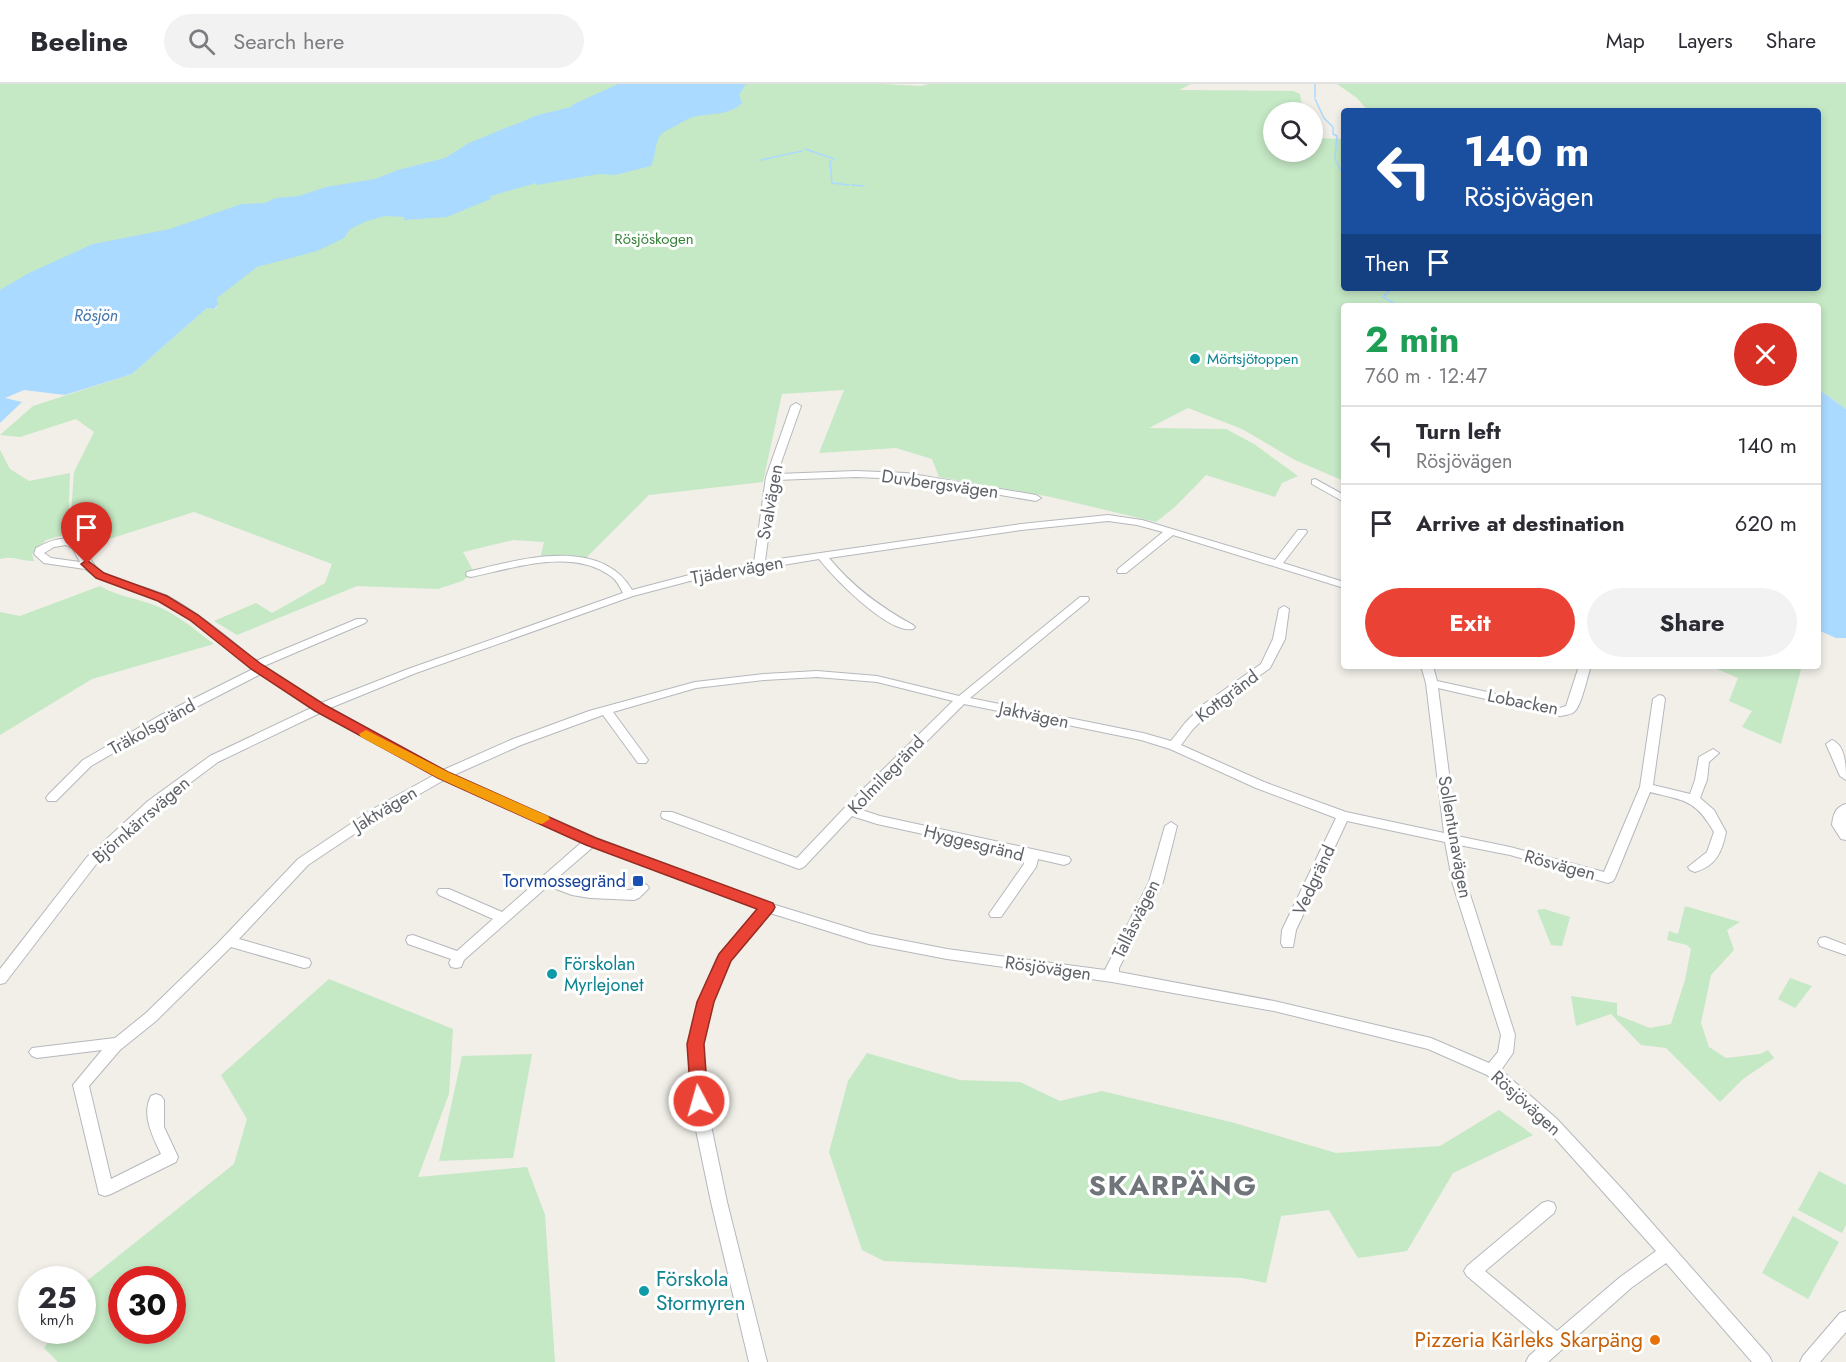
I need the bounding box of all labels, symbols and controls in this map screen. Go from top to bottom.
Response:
search box [164,14,584,68]
text: Beeline [30,21,128,62]
icon: search [185,25,218,58]
text: Search here [233,25,344,57]
text: Map [1606,26,1645,56]
text: Layers [1678,26,1733,56]
text: Share [1766,26,1816,56]
map controls [1263,102,1323,162]
button: search [1263,102,1323,162]
text: 140 m [1464,121,1590,182]
icon: left [1365,132,1443,210]
text: Rösjövägen [1464,177,1594,216]
park label: Rösjöskogen [614,228,694,250]
icon: arrive [1422,246,1455,279]
text: Then [1365,247,1410,279]
water label: Rösjön [74,304,118,327]
text: 2 min [1365,313,1460,365]
button: close [1734,323,1797,386]
place label: Mörtsjötoppen [1207,348,1299,370]
marker: Mörtsjötoppen [1188,352,1202,366]
text: 760 m · 12:47 [1365,362,1487,391]
text: Turn left [1416,415,1501,447]
icon: left [1365,429,1398,462]
text: 140 m [1737,429,1797,461]
text: Rösjövägen [1416,447,1513,476]
street label: Svalvägen [751,462,789,542]
street label: Duvbergsvägen [880,463,1000,505]
pin [61,502,112,564]
icon: arrive [1365,507,1398,540]
text: Arrive at destination [1416,507,1625,539]
text: 620 m [1735,507,1797,539]
icon: arrive [70,511,103,544]
street label: Tjädervägen [689,549,785,591]
button: Exit [1365,588,1575,657]
button: Share [1587,588,1797,657]
street label: Kottgränd [1190,664,1264,728]
street label: Lobacken [1485,682,1561,722]
street label: Träkolsgränd [104,692,200,762]
street label: Jaktvägen [995,695,1071,735]
street label: Kolmilegränd [842,730,930,820]
street label: Björnkärrsvägen [87,770,195,870]
street label: Sollentunavägen [1431,774,1479,900]
street label: Jaktvägen [346,780,422,839]
street label: Hyggesgränd [921,818,1027,868]
street label: Vedgränd [1286,841,1342,919]
street label: Rösvägen [1522,843,1598,887]
place label: Torvmossegränd [502,868,626,894]
marker: Torvmossegränd [631,874,645,888]
street label: Tallåsvägen [1106,875,1166,963]
street label: Rösjövägen [1003,949,1093,987]
place label: Förskolan Myrlejonet [564,951,644,998]
marker: Förskolan Myrlejonet [545,967,559,981]
street label: Rösjövägen [1485,1064,1567,1142]
position arrow [667,1069,731,1133]
district label: SKARPÄNG [1089,1165,1257,1206]
place label: Förskola Stormyren [656,1264,745,1318]
speed limit sign: 30 [108,1266,186,1344]
text: 25 [37,1276,77,1319]
marker: Förskola Stormyren [637,1284,651,1298]
text: km/h [40,1309,74,1331]
place label: Pizzeria Kärleks Skarpäng [1414,1325,1643,1355]
marker: Pizzeria Kärleks Skarpäng [1648,1333,1662,1347]

